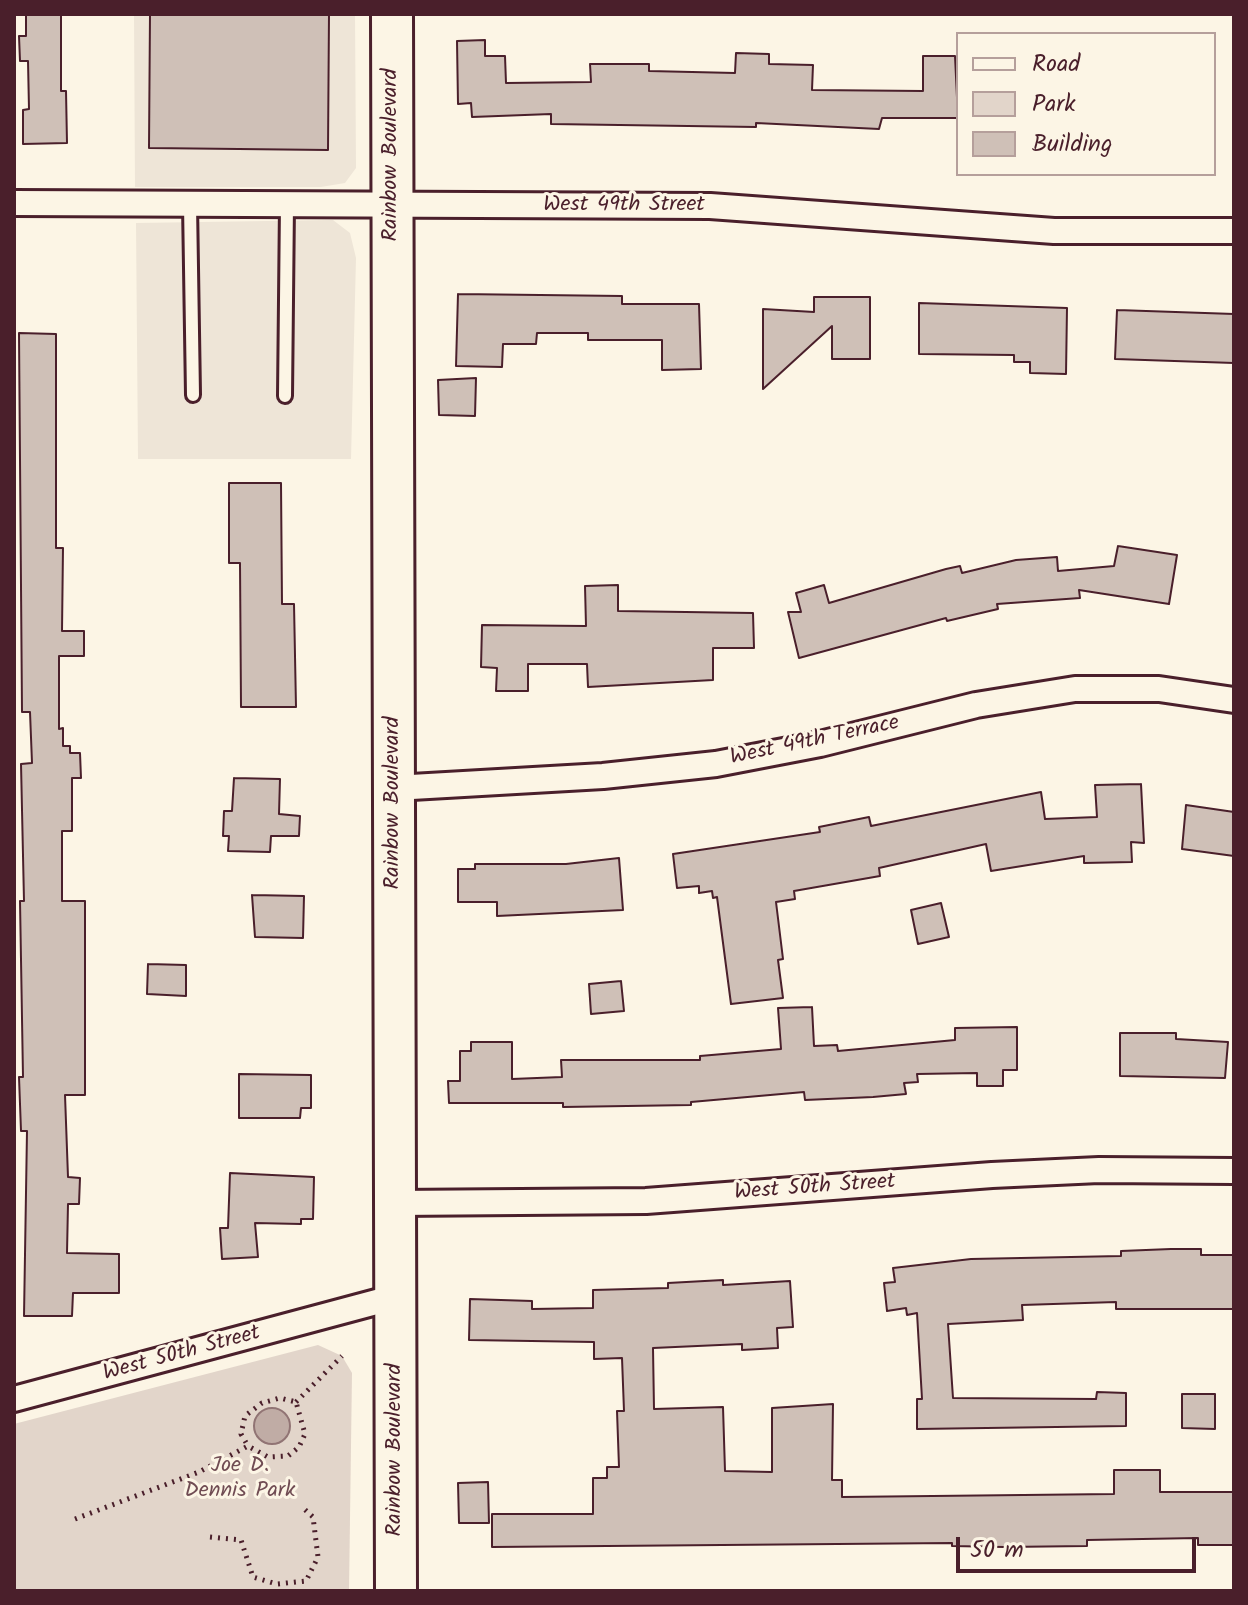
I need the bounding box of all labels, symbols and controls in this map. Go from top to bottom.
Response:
legend [956,32,1216,176]
text: Road [1032,45,1080,84]
street label: Rainbow Boulevard [379,69,405,241]
text: Park [1032,85,1076,124]
text: Building [1032,125,1112,164]
street label: West 49th Street [543,193,705,219]
street label: West 49th Terrace [728,711,902,773]
street label: Rainbow Boulevard [381,717,407,889]
street label: West 50th Street [734,1170,896,1208]
street label: West 50th Street [101,1321,263,1389]
street label: Rainbow Boulevard [383,1364,409,1536]
park label: Joe D. Dennis Park [185,1454,295,1506]
scale bar [960,1521,1200,1571]
text: 50 m [970,1531,1024,1570]

